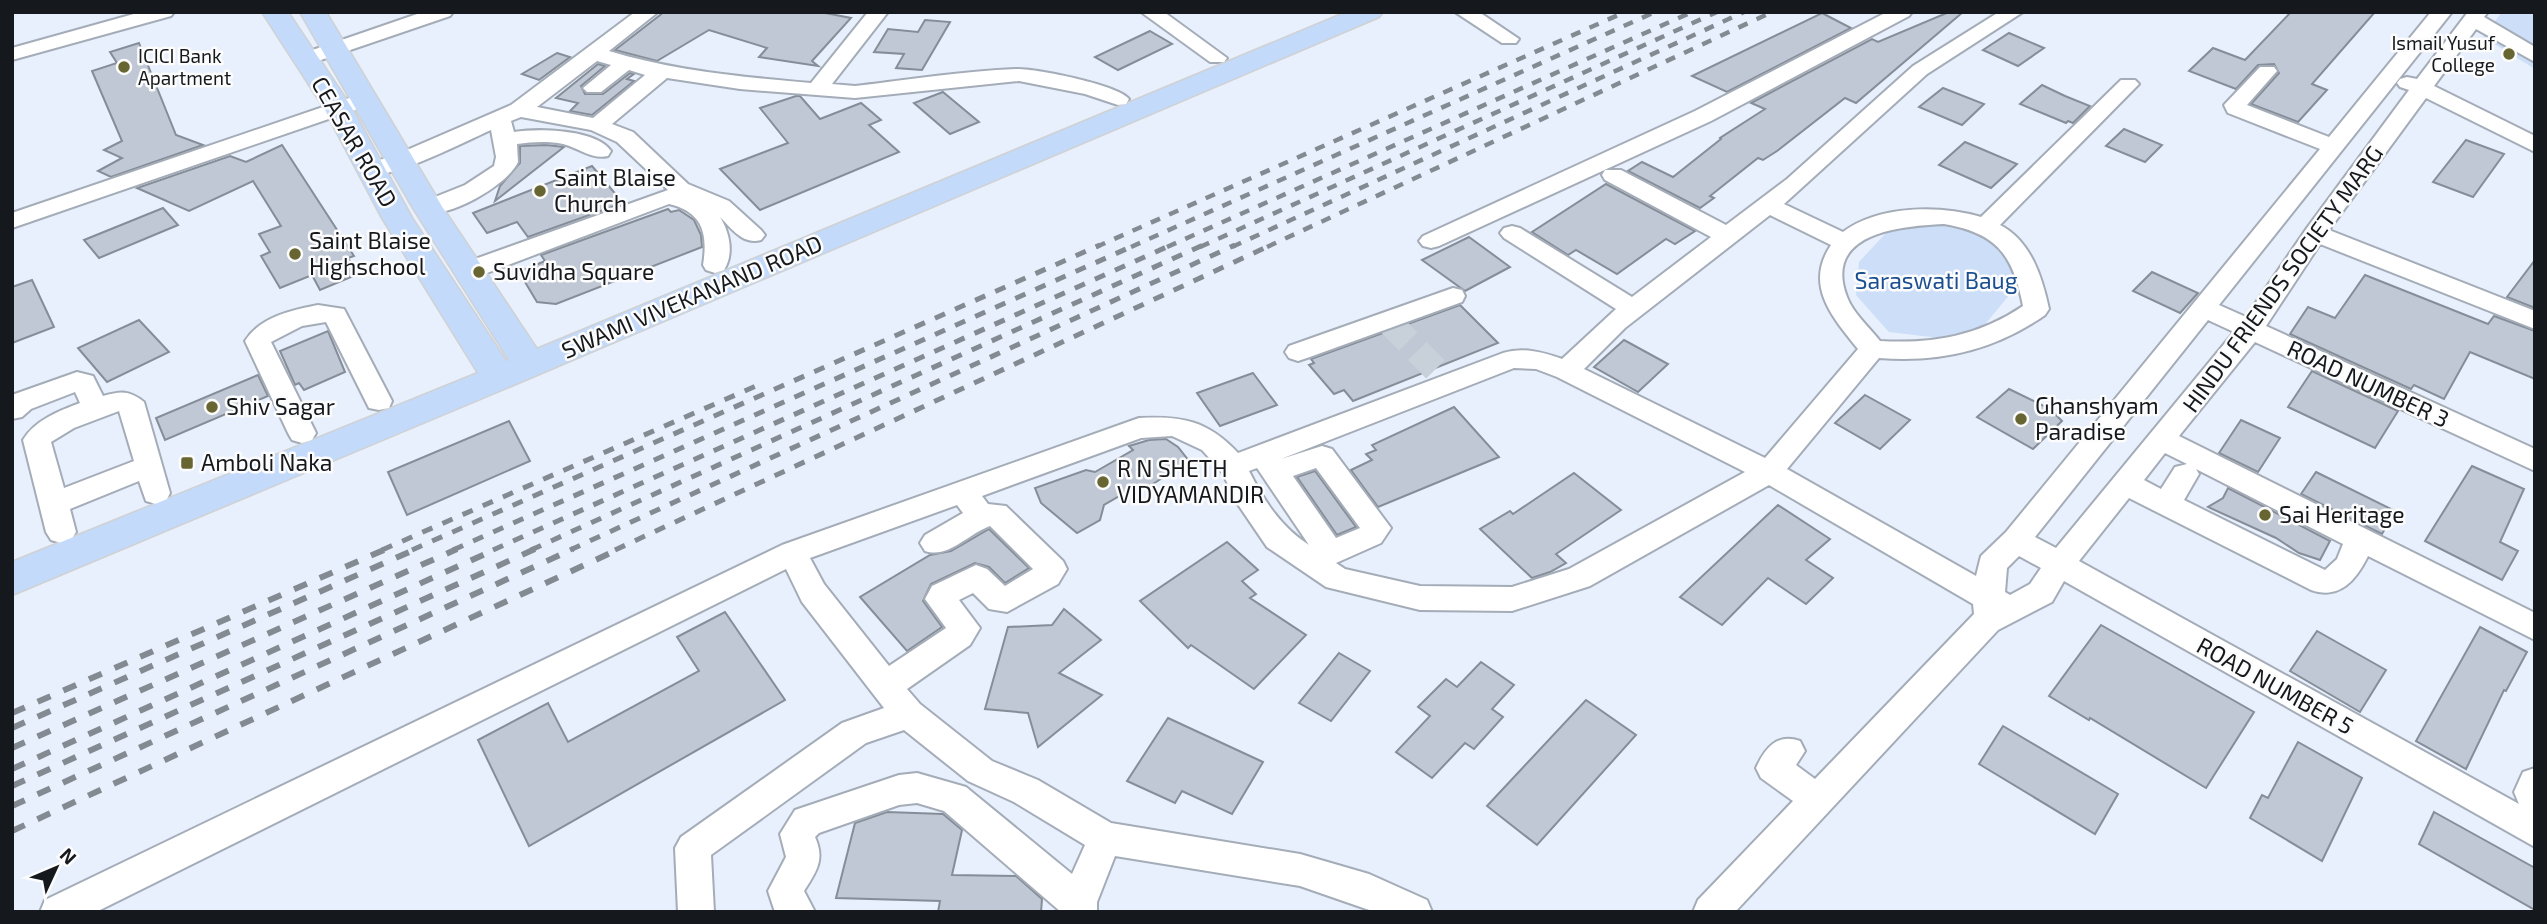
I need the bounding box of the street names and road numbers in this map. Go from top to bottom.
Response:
street label: CEASAR ROAD [306,71,403,212]
street label: HINDU FRIENDS SOCIETY MARG [2176,140,2388,417]
street label: SWAMI VIVEKANAND ROAD [557,228,826,364]
street label: ROAD NUMBER 3 [2283,333,2454,433]
street label: ROAD NUMBER 5 [2192,631,2359,740]

